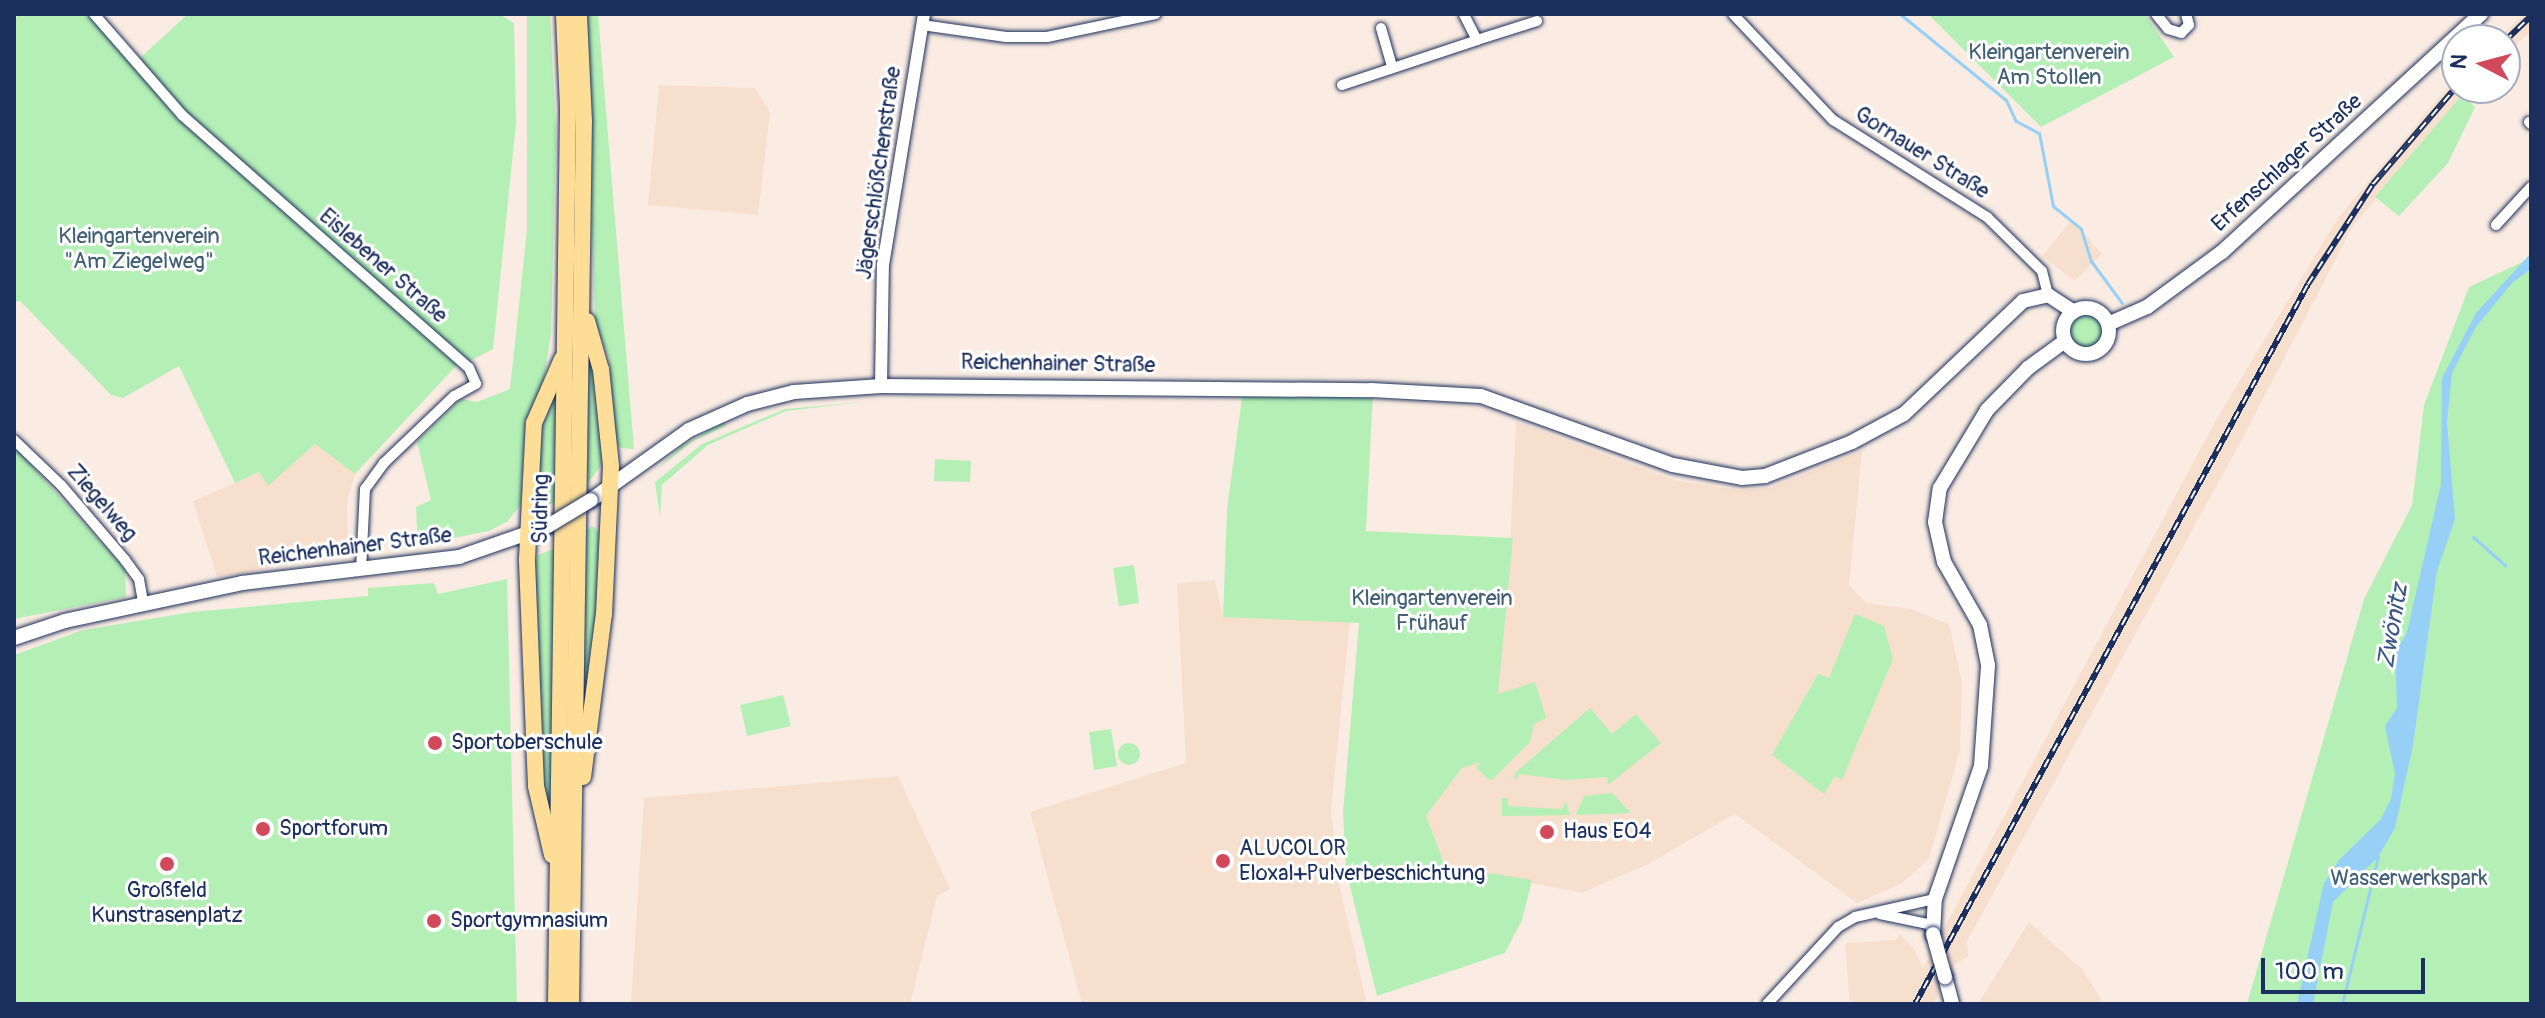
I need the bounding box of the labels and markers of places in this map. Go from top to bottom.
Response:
place label: Sportoberschule [451,730,603,756]
marker: Sportoberschule [426,734,444,752]
place label: Sportforum [279,816,388,842]
place label: Haus E04 [1563,819,1652,845]
marker: Sportforum [254,820,272,838]
marker: Haus E04 [1538,823,1556,841]
place label: ALUCOLOR Eloxal+Pulverbeschichtung [1239,835,1485,886]
marker: ALUCOLOR Eloxal+Pulverbeschichtung [1214,852,1232,870]
marker: Großfeld Kunstrasenplatz [158,855,176,873]
place label: Großfeld Kunstrasenplatz [91,877,243,928]
place label: Sportgymnasium [450,908,608,934]
marker: Sportgymnasium [425,912,443,930]

